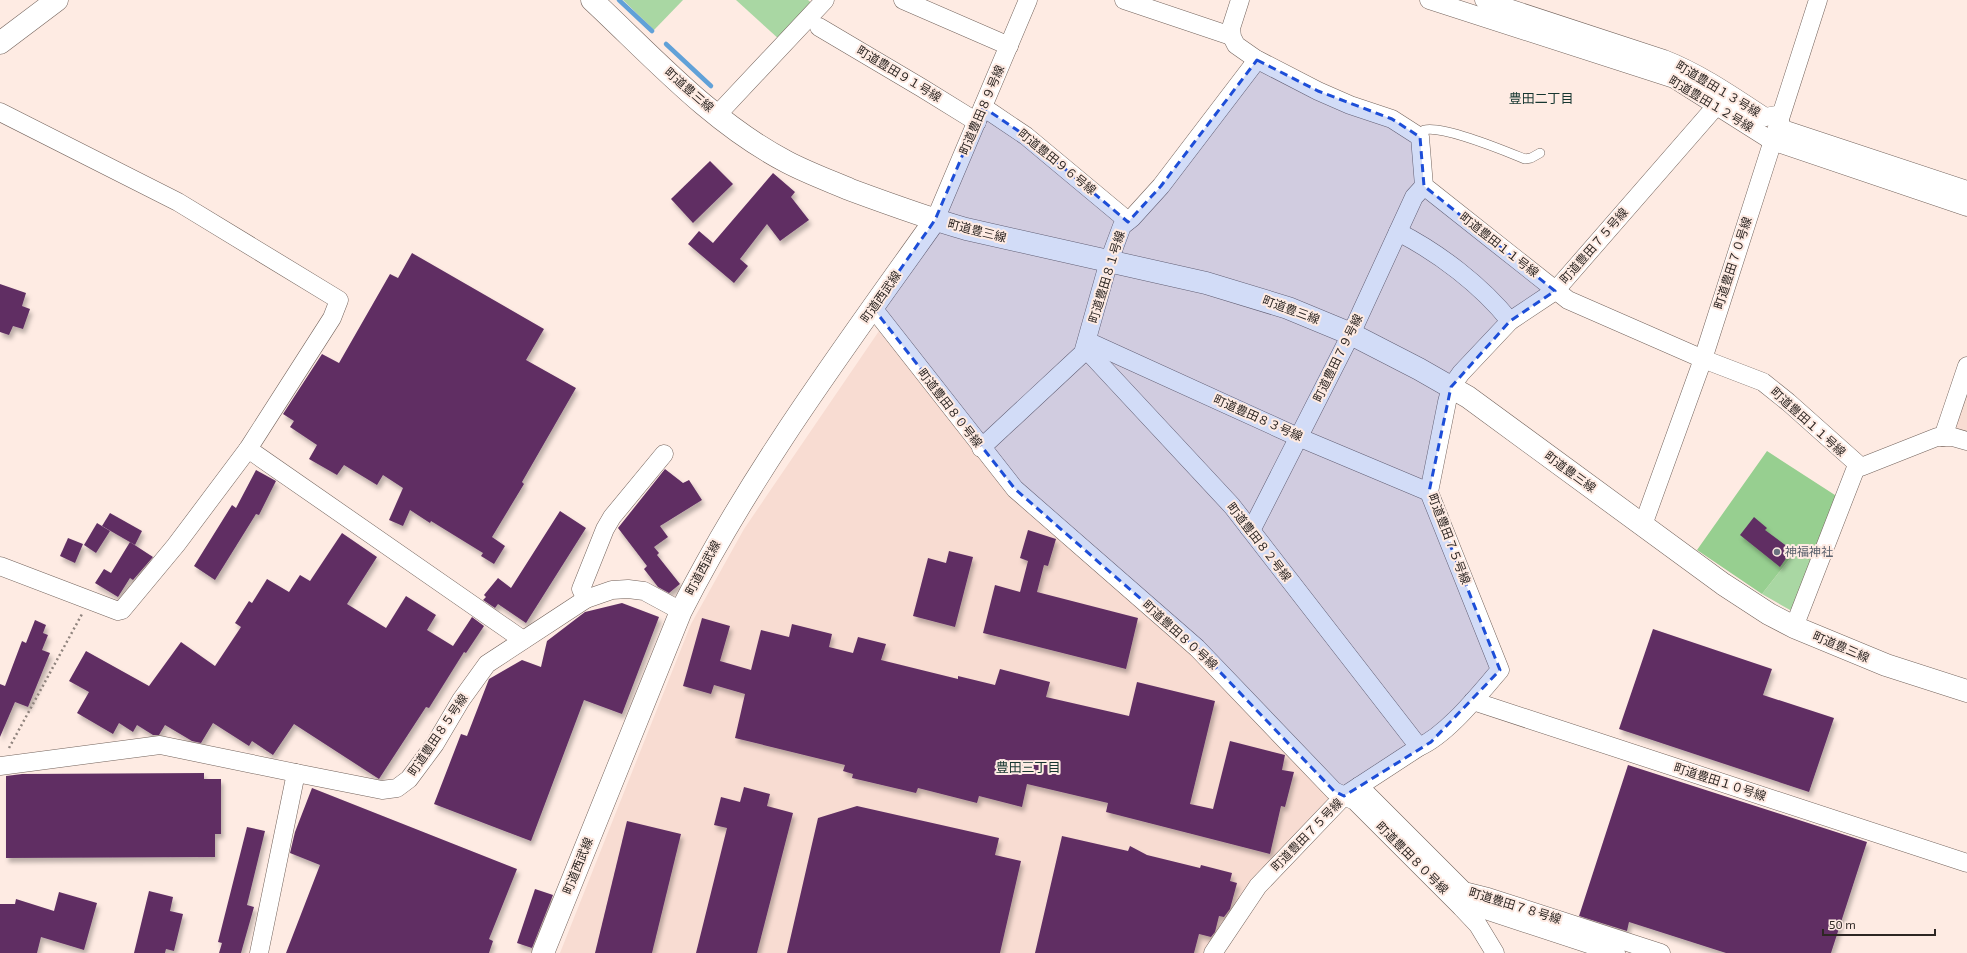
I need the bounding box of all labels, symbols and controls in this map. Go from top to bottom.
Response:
street label: 町道豊田９１号線 [855,42,944,104]
street label: 町道豊田１３号線 [1674,57,1763,119]
street label: 町道豊田８９号線 [956,63,1006,157]
street label: 町道豊三線 [662,64,717,114]
street label: 町道豊田１２号線 [1667,72,1756,134]
district label: 豊田二丁目 [1508,90,1574,106]
street label: 町道豊田９６号線 [1016,126,1099,197]
street label: 町道豊田７５号線 [1556,205,1630,286]
street label: 町道豊田１１号線 [1457,209,1542,279]
street label: 町道豊田７０号線 [1711,215,1754,311]
street label: 町道豊三線 [946,216,1008,244]
street label: 町道豊田８１号線 [1085,229,1127,325]
street label: 町道西武線 [857,268,903,325]
street label: 町道豊三線 [1261,292,1322,326]
street label: 町道豊田７９号線 [1310,311,1364,404]
street label: 町道豊田８０号線 [916,365,986,450]
street label: 町道豊田１１号線 [1768,384,1849,459]
street label: 町道豊田８３号線 [1212,391,1305,443]
street label: 町道豊三線 [1542,448,1599,494]
street label: 町道豊田７５号線 [1426,491,1474,586]
street label: 町道豊田８２号線 [1225,499,1295,584]
street label: 町道西武線 [682,538,722,597]
place label: 神福神社 [1785,544,1833,558]
marker: 神福神社 [1772,547,1782,557]
street label: 町道豊田８０号線 [1140,597,1221,672]
street label: 町道豊三線 [1811,628,1872,664]
street label: 町道豊田８５号線 [405,691,470,778]
district label: 豊田三丁目 [995,759,1061,775]
street label: 町道豊田１０号線 [1672,760,1768,803]
street label: 町道豊田７５号線 [1268,795,1345,874]
street label: 町道豊田８０号線 [1374,818,1452,896]
street label: 町道西武線 [559,835,595,896]
street label: 町道豊田７８号線 [1467,884,1563,926]
scale bar [1823,911,1935,937]
text: 50 m [1829,917,1856,931]

